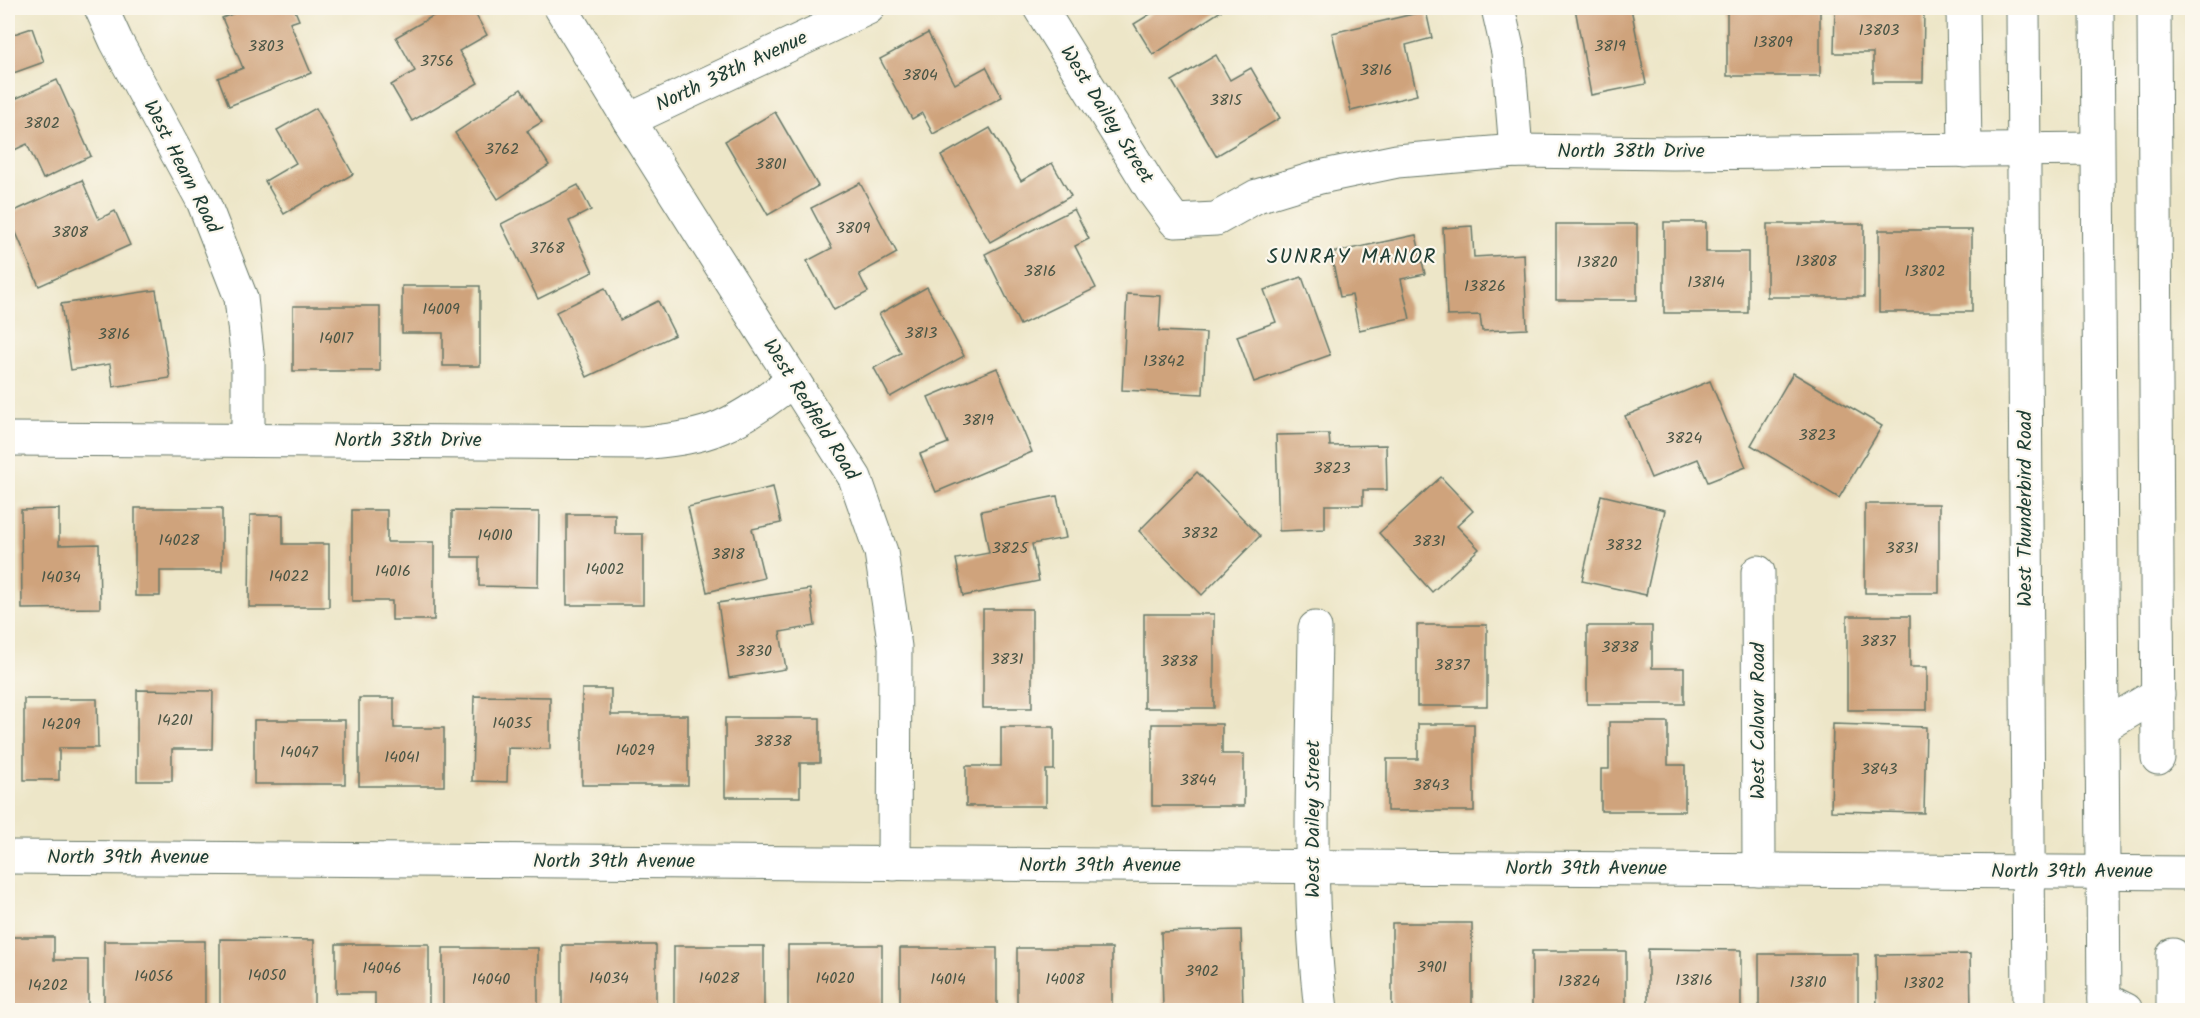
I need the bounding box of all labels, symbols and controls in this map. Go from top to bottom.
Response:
house number: 13803 [1859,18,1899,43]
street label: North 38th Avenue [651,23,813,121]
house number: 13809 [1753,30,1793,55]
house number: 3803 [248,34,284,59]
house number: 3819 [1594,34,1626,59]
street label: West Dailey Street [1051,40,1162,191]
house number: 3756 [420,49,454,74]
house number: 3816 [1360,58,1392,83]
house number: 3804 [902,63,938,88]
house number: 3815 [1210,88,1244,113]
street label: West Hearn Road [134,95,229,240]
house number: 3802 [24,111,60,136]
street label: North 38th Drive [1557,136,1705,168]
house number: 3762 [485,137,519,162]
house number: 3801 [755,152,787,177]
house number: 3809 [836,216,870,241]
house number: 3808 [52,220,89,245]
house number: 3768 [529,236,565,261]
district label: SUNRAY MANOR [1267,241,1437,274]
house number: 13808 [1795,249,1837,274]
house number: 13820 [1576,250,1618,275]
house number: 3816 [1024,259,1056,284]
house number: 13802 [1904,259,1946,284]
house number: 13814 [1687,270,1725,295]
house number: 13826 [1464,274,1506,299]
house number: 14009 [422,297,460,322]
house number: 3813 [905,321,937,346]
house number: 3816 [98,322,130,347]
house number: 14017 [319,326,354,351]
street label: West Redfield Road [753,333,867,488]
house number: 13842 [1143,349,1185,374]
house number: 3819 [962,408,994,433]
street label: West Thunderbird Road [2010,410,2042,607]
house number: 3823 [1798,423,1836,448]
street label: North 38th Drive [334,425,482,457]
house number: 3824 [1666,426,1703,451]
house number: 3823 [1313,456,1351,481]
house number: 3832 [1181,521,1219,546]
house number: 14010 [478,523,512,548]
house number: 14028 [159,528,200,553]
house number: 3831 [1413,529,1445,554]
house number: 3832 [1605,533,1643,558]
house number: 3825 [992,536,1030,561]
house number: 3831 [1886,536,1918,561]
house number: 3818 [711,542,745,567]
house number: 14002 [585,557,625,582]
house number: 14016 [375,559,411,584]
house number: 14022 [269,564,309,589]
house number: 14034 [41,565,81,590]
house number: 3837 [1860,629,1896,654]
house number: 3838 [1601,635,1639,660]
house number: 3830 [736,639,772,664]
street label: West Calavar Road [1743,641,1775,800]
house number: 3831 [991,647,1023,672]
house number: 3838 [1160,649,1198,674]
house number: 3837 [1434,653,1470,678]
house number: 14201 [157,708,193,733]
house number: 14035 [492,711,533,736]
house number: 14209 [42,712,81,737]
house number: 3838 [754,729,792,754]
house number: 14029 [616,738,655,763]
house number: 14047 [280,740,319,765]
street label: West Dailey Street [1298,740,1330,898]
house number: 14041 [384,745,420,770]
house number: 3843 [1861,757,1897,782]
house number: 3844 [1180,768,1216,793]
house number: 3843 [1413,773,1449,798]
street label: North 39th Avenue [47,842,209,874]
street label: North 39th Avenue [533,846,695,878]
street label: North 39th Avenue [1019,850,1181,882]
street label: North 39th Avenue [1505,853,1667,885]
street label: North 39th Avenue [1991,856,2153,888]
house number: 3901 [1417,955,1447,980]
house number: 14046 [362,956,402,981]
house number: 3902 [1185,959,1219,984]
house number: 14050 [248,963,286,988]
house number: 14056 [134,964,174,989]
house number: 14034 [589,966,629,991]
house number: 14028 [699,966,740,991]
house number: 14020 [815,966,855,991]
house number: 14040 [472,967,510,992]
house number: 14014 [930,967,966,992]
house number: 14008 [1045,967,1085,992]
house number: 13816 [1675,968,1713,993]
house number: 13824 [1558,969,1600,994]
house number: 13810 [1790,970,1826,995]
house number: 13802 [1903,971,1945,996]
house number: 14202 [28,973,68,998]

